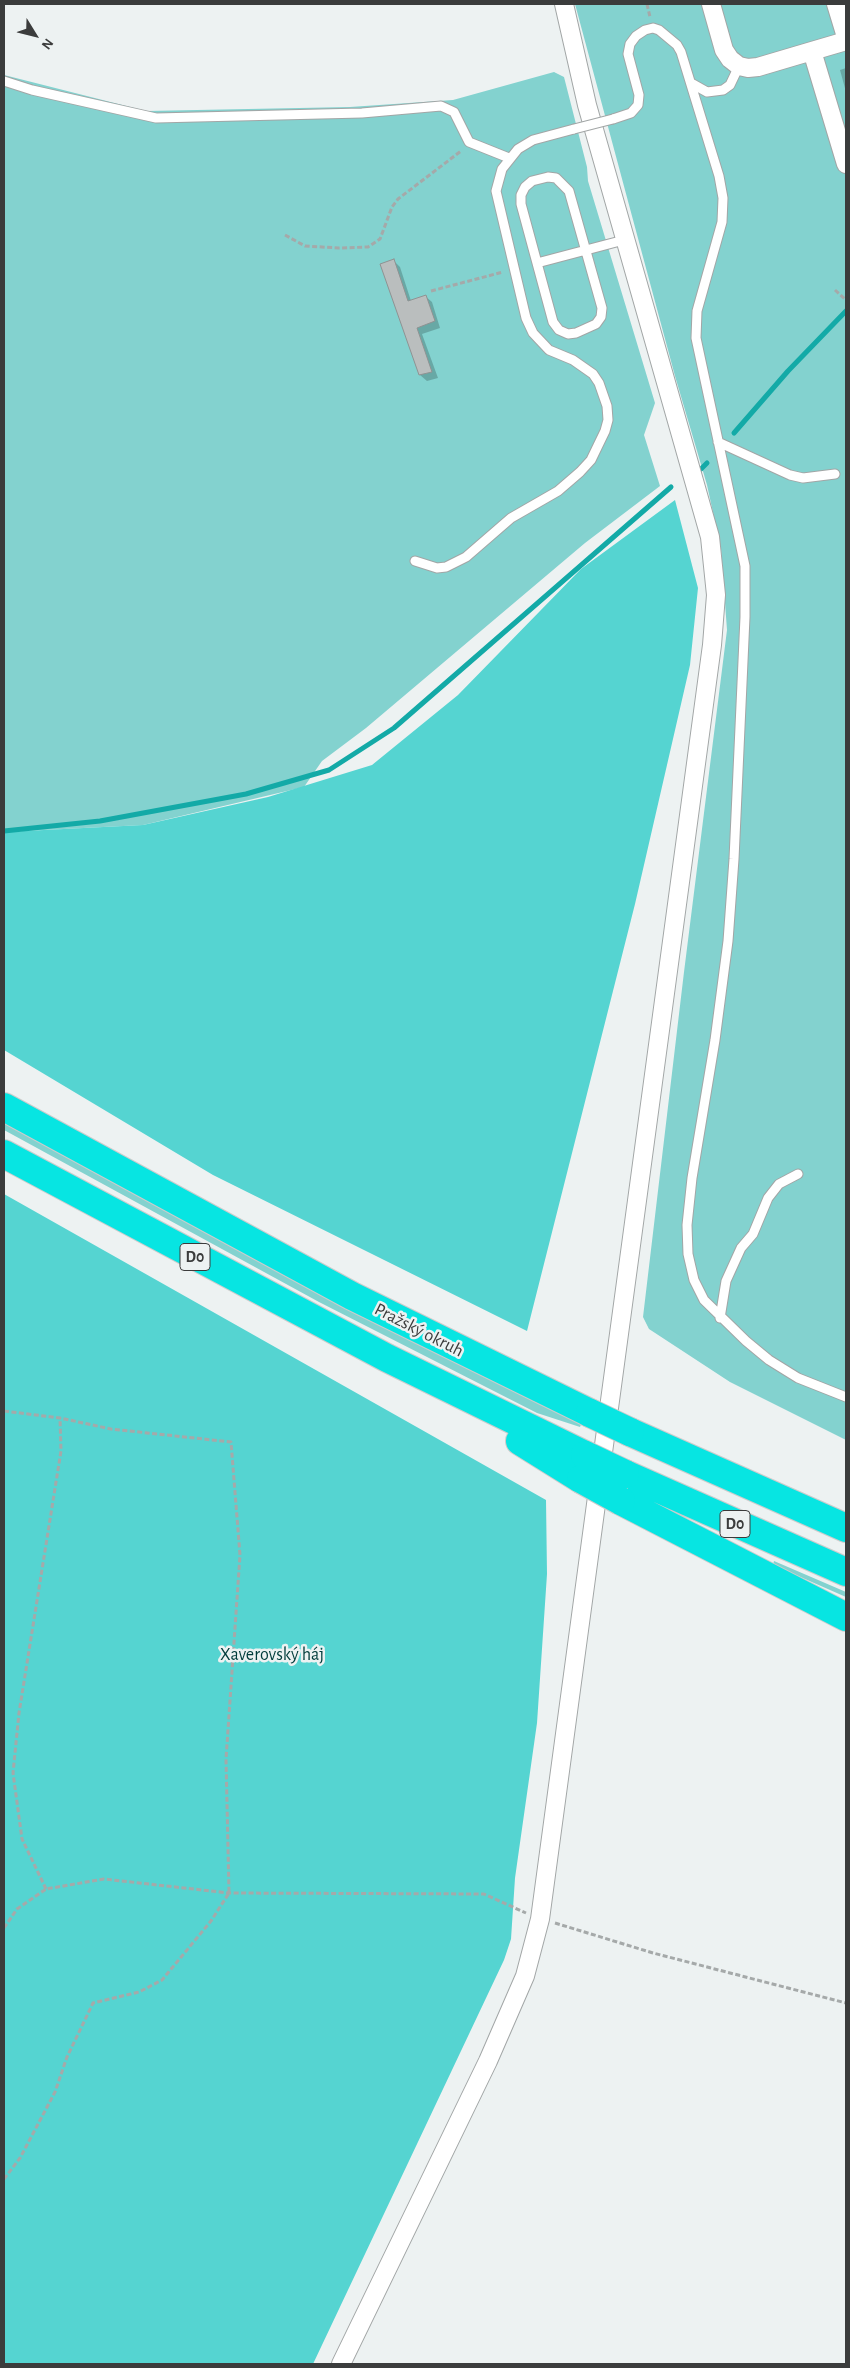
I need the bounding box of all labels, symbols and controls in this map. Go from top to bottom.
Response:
north arrow [10,10,60,60]
text: N [39,36,56,52]
road number: D0 [180,1244,210,1270]
street label: Pražský okruh [371,1298,467,1362]
road number: D0 [720,1510,750,1538]
park label: Xaverovský háj [220,1644,324,1666]

